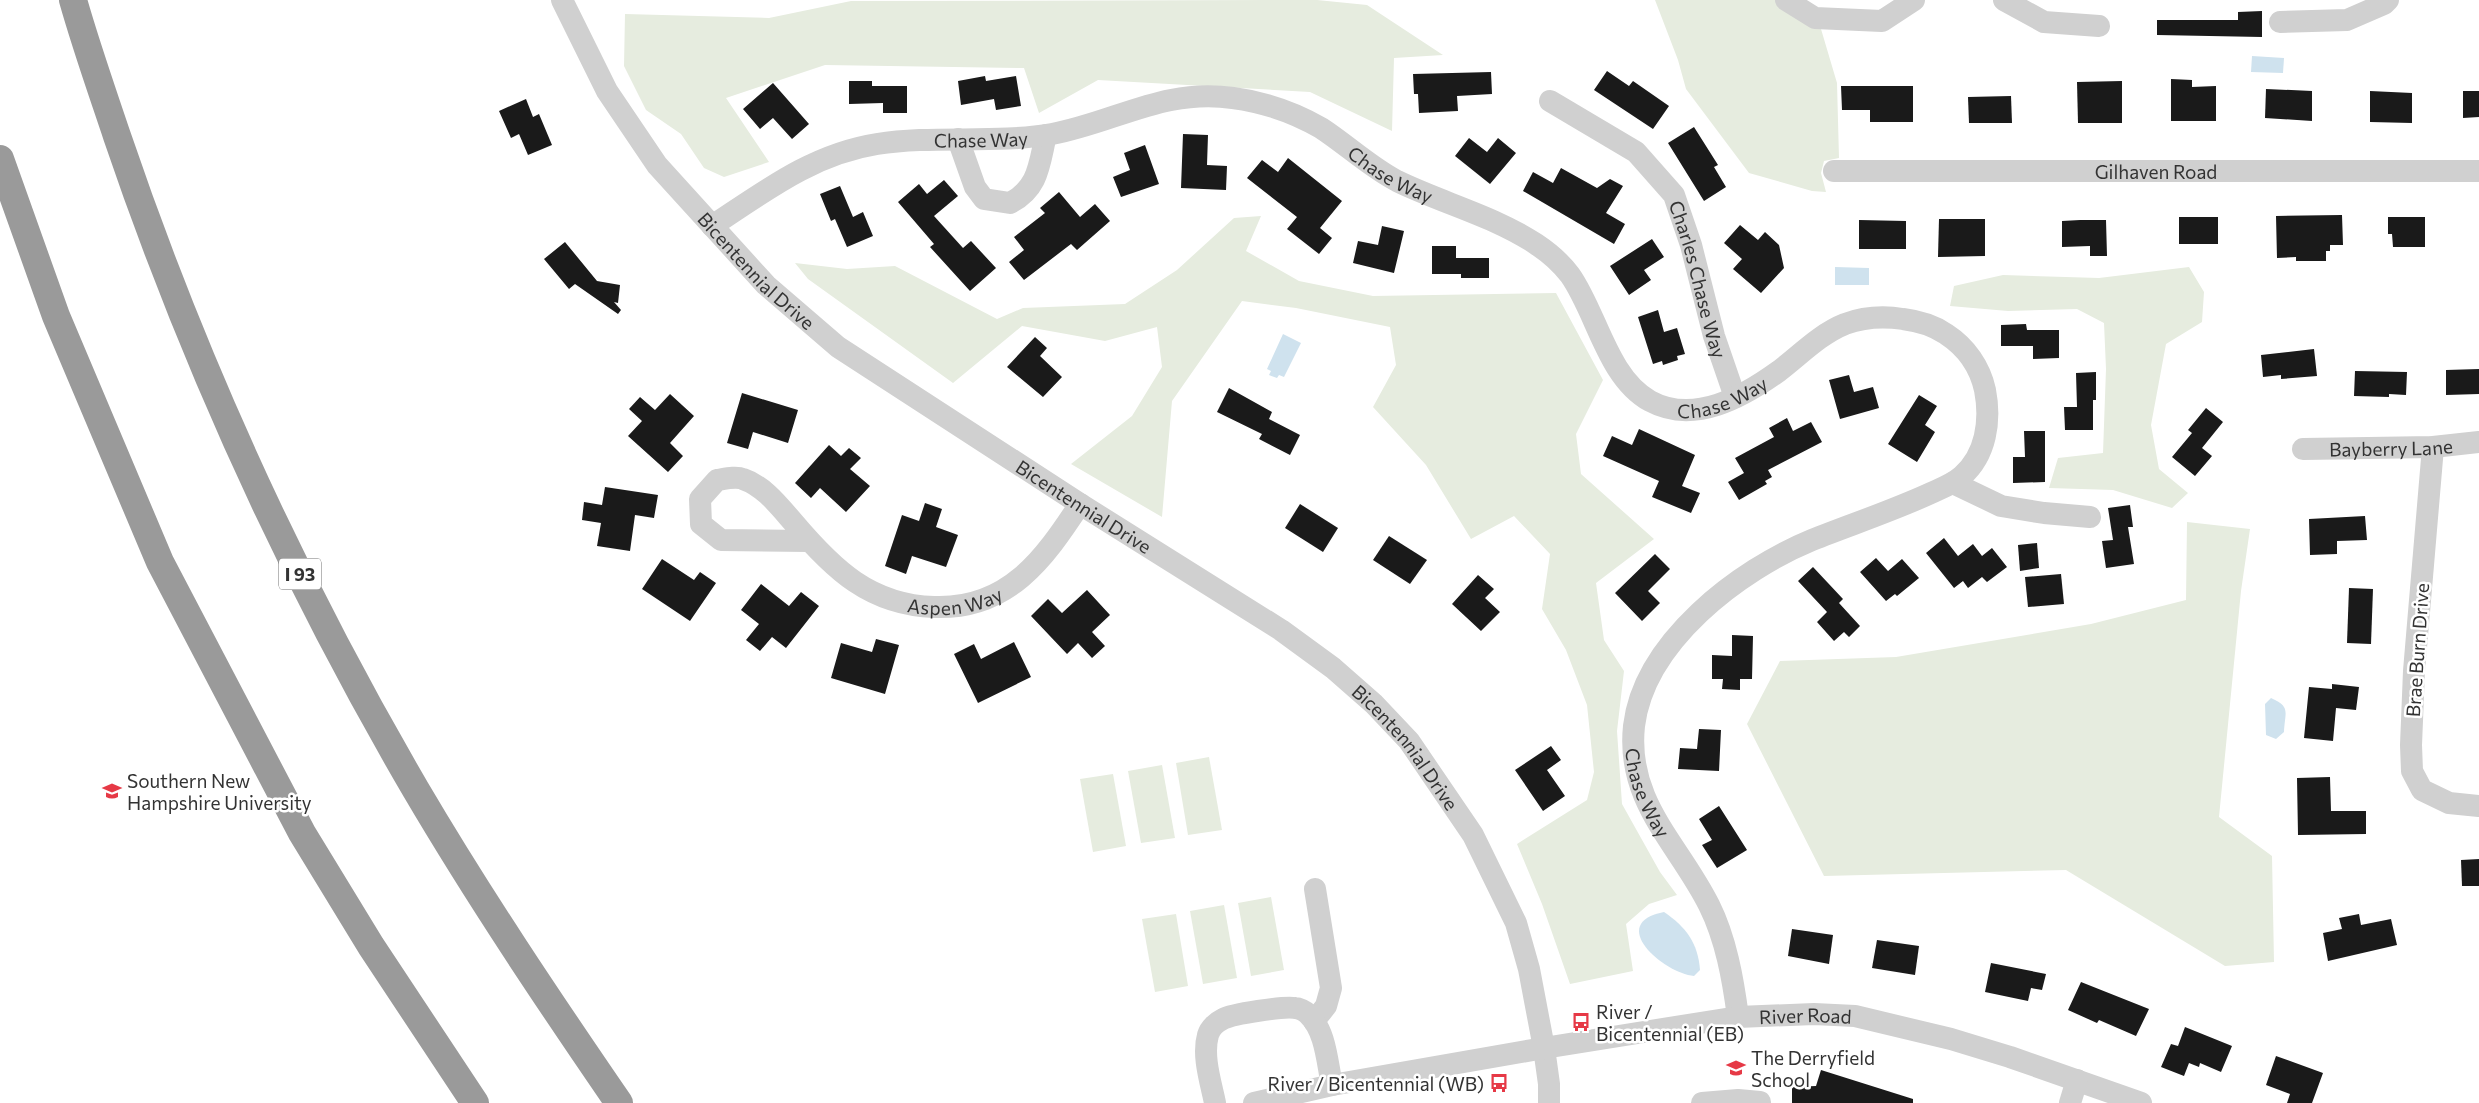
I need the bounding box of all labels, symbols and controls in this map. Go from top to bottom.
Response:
street label: Chase Way [934,126,1029,151]
street label: Chase Way [1344,141,1437,207]
street label: Gilhaven Road [2095,160,2217,183]
street label: Charles Chase Way [1665,197,1732,361]
street label: Bicentennial Drive [694,207,820,334]
street label: Chase Way [1677,371,1771,422]
street label: Bayberry Lane [2329,433,2454,460]
street label: Bicentennial Drive [1012,454,1156,558]
road number: I 93 [279,558,321,590]
street label: Aspen Way [906,582,1006,619]
street label: Brae Burn Drive [2401,582,2433,718]
street label: Bicentennial Drive [1348,679,1464,814]
street label: Chase Way [1622,747,1675,841]
place label: Southern New Hampshire University [127,769,312,814]
school or university icon: Southern New Hampshire University [101,780,123,802]
place label: River / Bicentennial (EB) [1596,1000,1744,1045]
street label: River Road [1758,1002,1852,1028]
bus stop icon: River / Bicentennial (EB) [1570,1011,1592,1033]
place label: The Derryfield School [1751,1046,1875,1091]
school or university icon: The Derryfield School [1725,1057,1747,1079]
place label: River / Bicentennial (WB) [1268,1072,1484,1095]
bus stop icon: River / Bicentennial (WB) [1488,1072,1510,1094]

